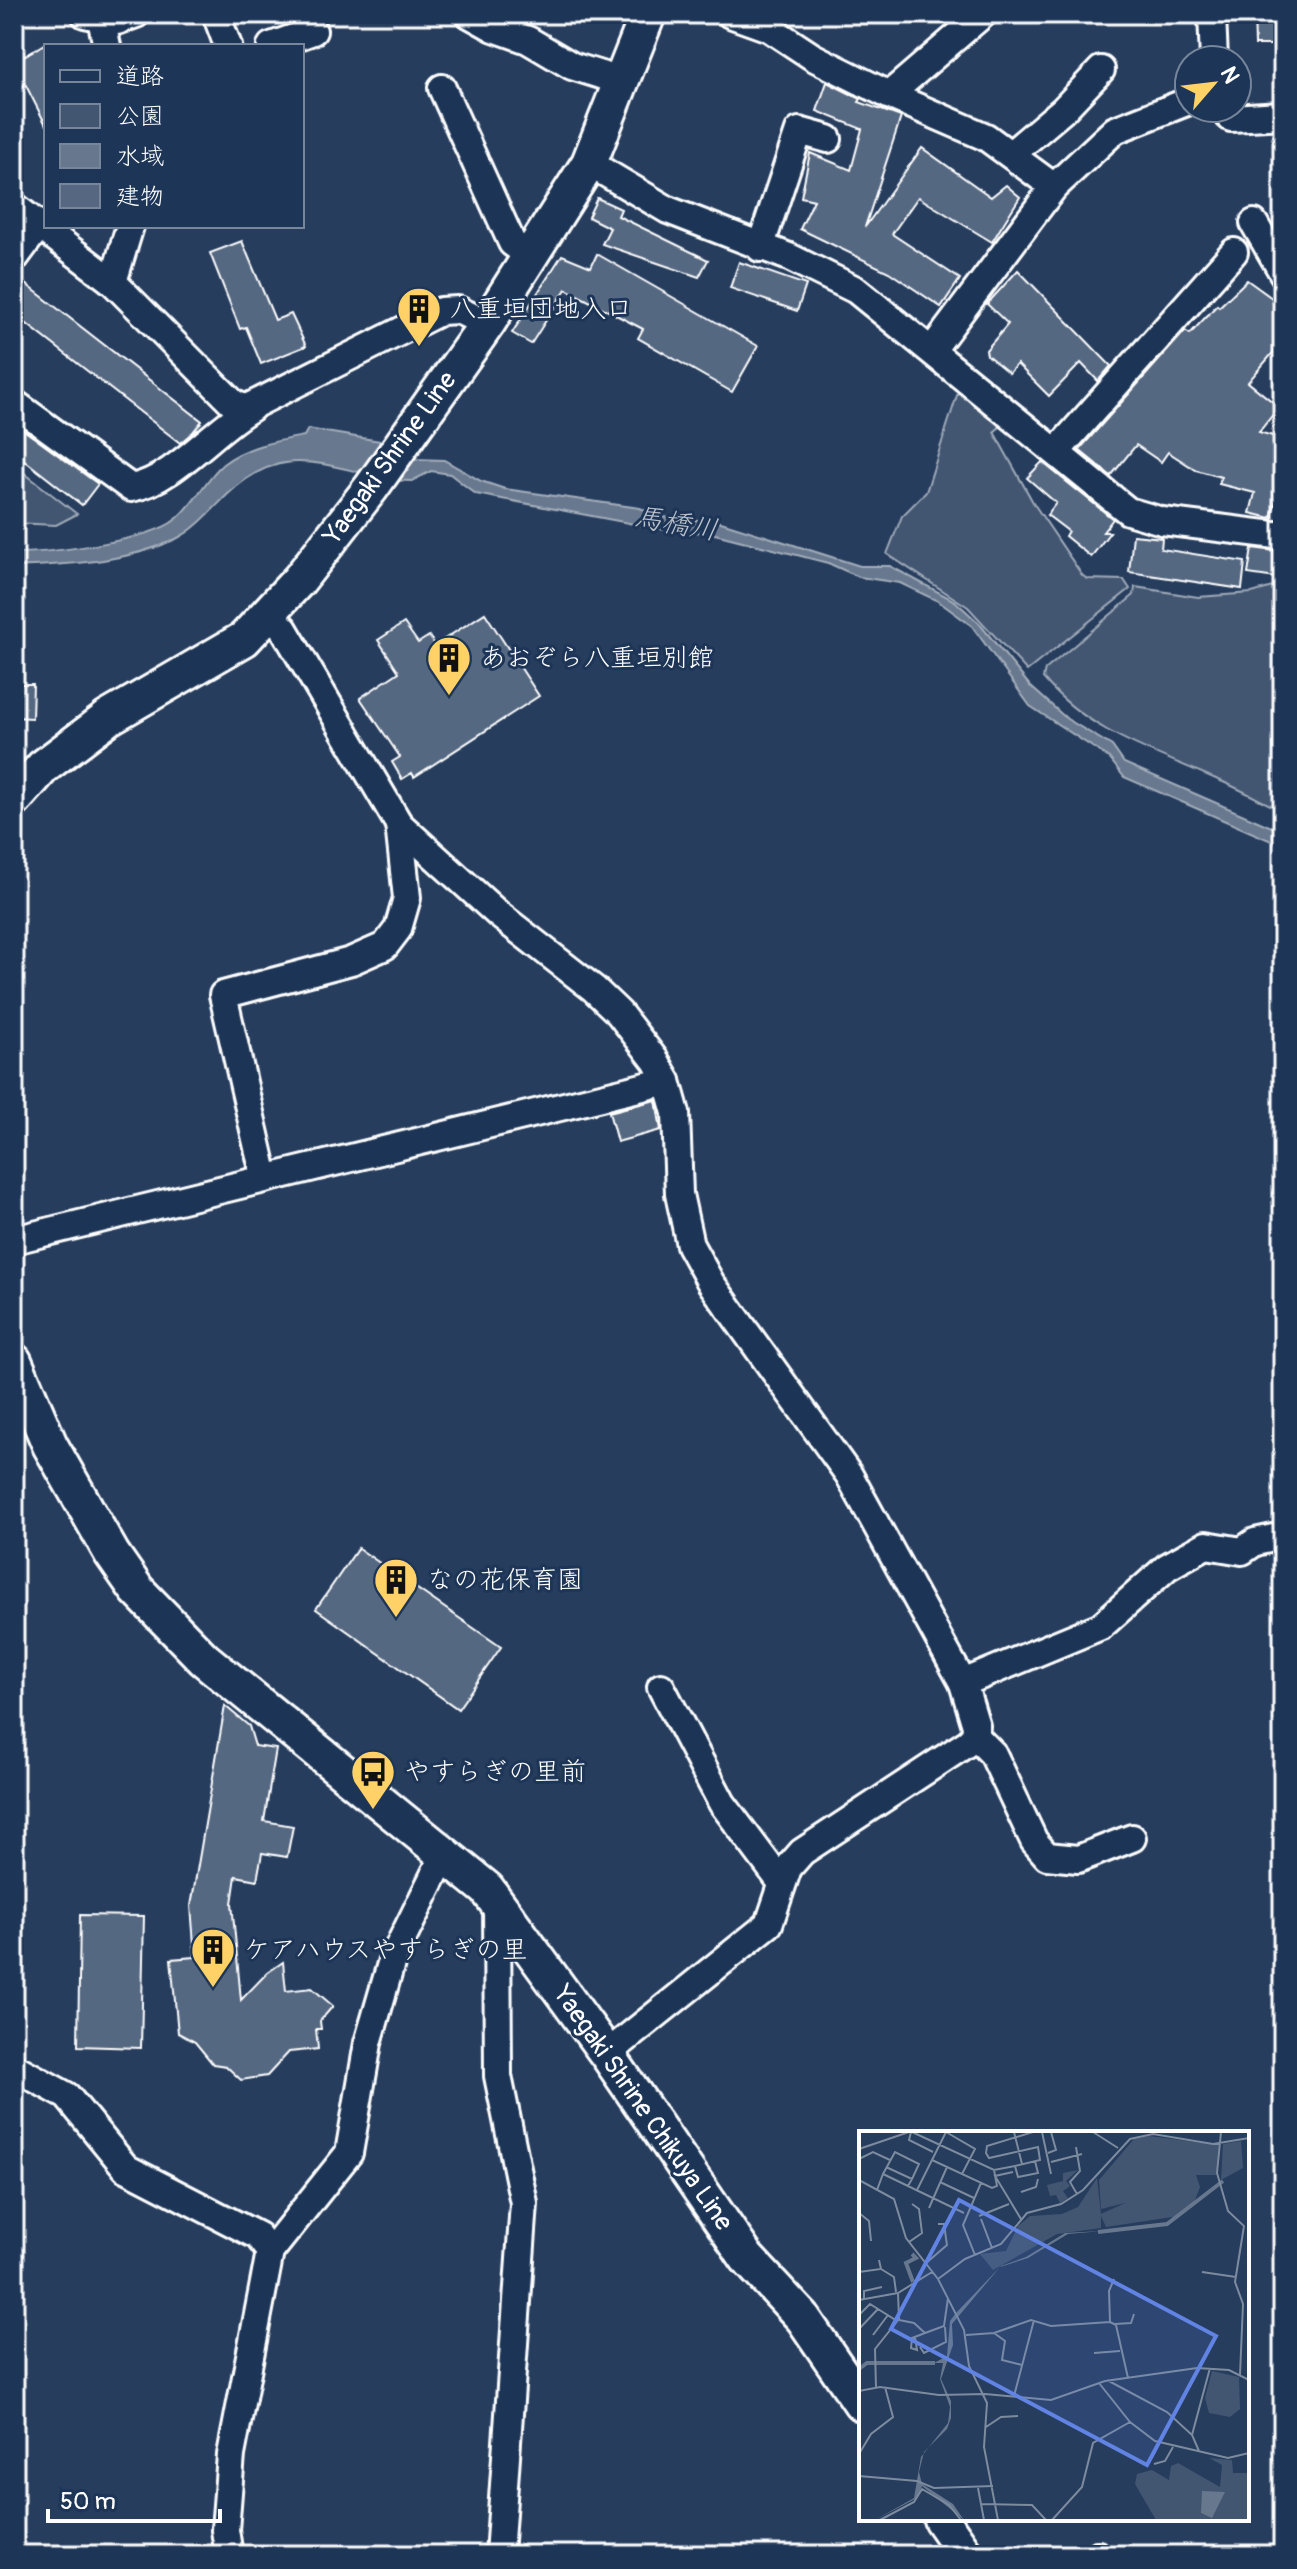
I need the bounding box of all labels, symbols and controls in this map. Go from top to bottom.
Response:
legend [44,44,304,228]
north arrow [1173,44,1253,124]
text: 道路 [116,62,164,91]
text: N [1214,62,1246,88]
text: 公園 [116,102,164,131]
text: 水域 [116,142,164,171]
text: 建物 [116,182,164,211]
building icon: 八重垣団地入口 [395,285,443,348]
place label: 八重垣団地入口 [450,293,632,325]
street label: Yaegaki Shrine Line [316,365,464,552]
water label: 馬橋川 [632,499,720,549]
building icon: あおぞら八重垣別館 [425,634,473,697]
place label: あおぞら八重垣別館 [480,642,714,674]
building icon: なの花保育園 [372,1556,420,1619]
place label: なの花保育園 [427,1564,583,1596]
bus stop icon: やすらぎの里前 [349,1748,397,1811]
place label: やすらぎの里前 [404,1756,586,1788]
building icon: ケアハウスやすらぎの里 [189,1926,237,1989]
place label: ケアハウスやすらぎの里 [244,1934,527,1966]
street label: Yaegaki Shrine Chikuya Line [546,1978,740,2237]
inset map [859,2131,1249,2521]
scale bar [48,2473,220,2523]
text: 50 m [60,2487,116,2516]

